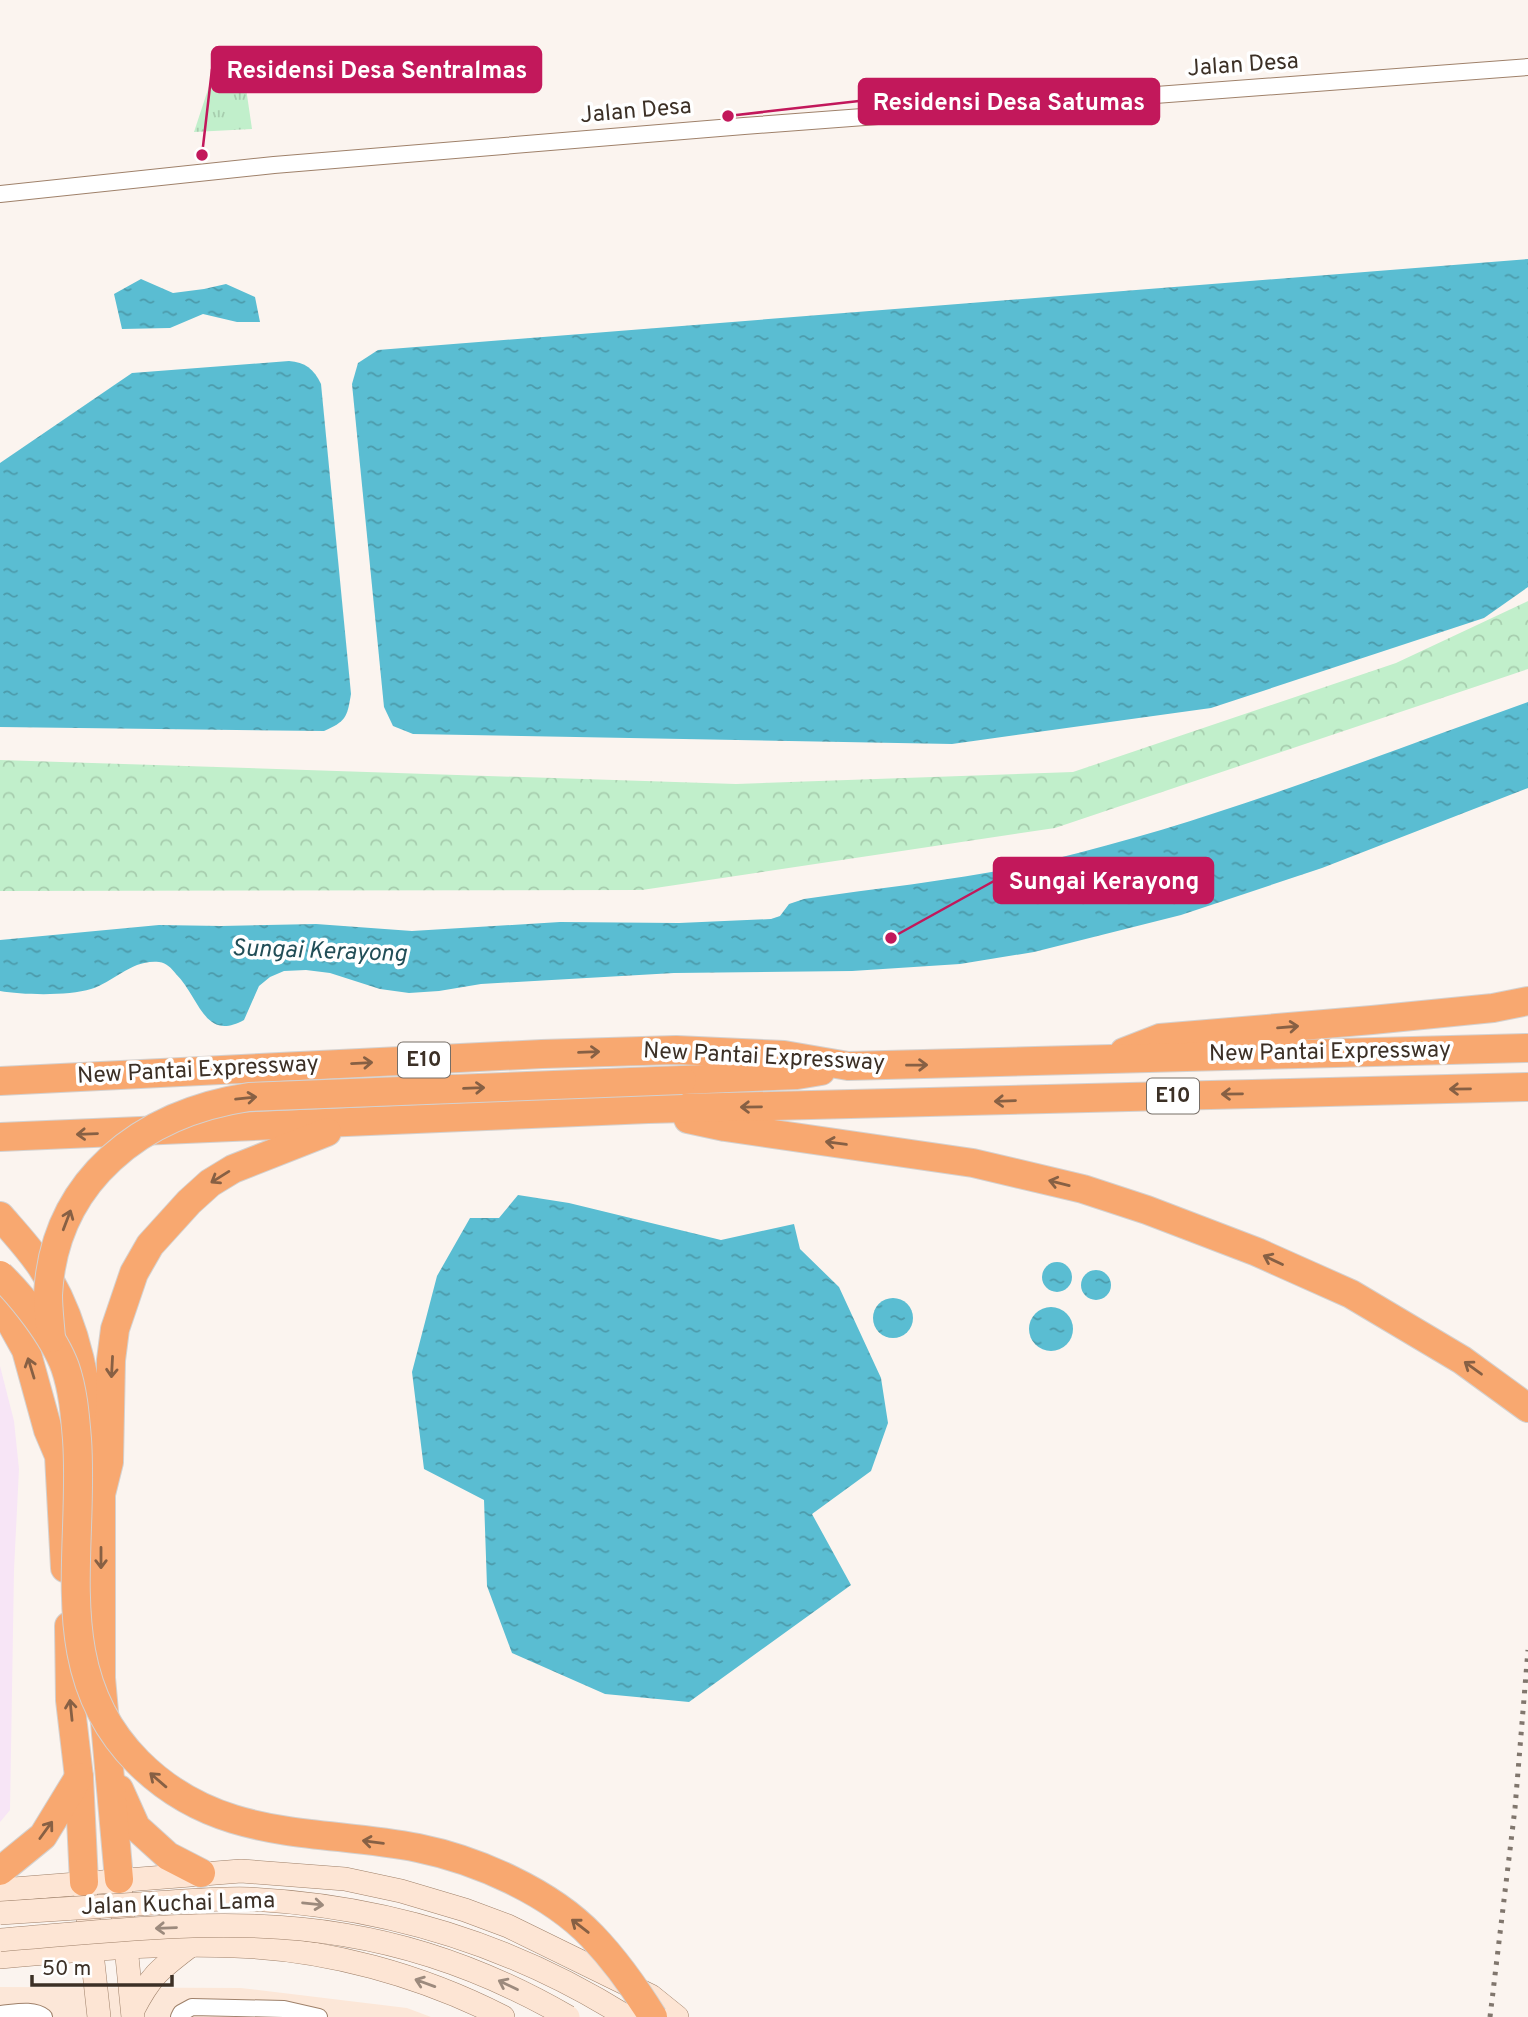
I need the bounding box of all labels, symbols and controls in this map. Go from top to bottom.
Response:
callout: Residensi Desa Sentralmas [212,47,541,92]
street label: Jalan Desa [1186,48,1300,84]
text: Residensi Desa Sentralmas [227,57,527,87]
callout: Residensi Desa Satumas [859,79,1159,124]
text: Residensi Desa Satumas [873,89,1145,119]
street label: Jalan Desa [579,93,693,131]
callout: Sungai Kerayong [994,858,1213,903]
text: Sungai Kerayong [1009,868,1199,898]
water label: Sungai Kerayong [231,934,408,970]
one-way arrow [1276,1020,1298,1033]
street label: New Pantai Expressway [1209,1036,1451,1070]
street label: New Pantai Expressway [642,1037,886,1079]
road number: E10 [398,1042,450,1078]
one-way arrow [577,1046,600,1059]
street label: New Pantai Expressway [76,1050,320,1092]
one-way arrow [350,1056,373,1069]
one-way arrow [905,1058,928,1071]
road number: E10 [1147,1078,1199,1114]
one-way arrow [462,1081,485,1094]
one-way arrow [1449,1082,1472,1095]
one-way arrow [1221,1088,1244,1101]
one-way arrow [235,1091,257,1104]
one-way arrow [994,1094,1017,1107]
one-way arrow [739,1100,762,1114]
one-way arrow [75,1127,98,1140]
one-way arrow [825,1136,848,1149]
one-way arrow [211,1170,230,1185]
one-way arrow [1049,1176,1071,1189]
one-way arrow [62,1209,74,1231]
one-way arrow [1263,1252,1284,1266]
one-way arrow [105,1355,118,1378]
one-way arrow [24,1357,37,1379]
one-way arrow [1464,1361,1483,1375]
one-way arrow [94,1547,108,1570]
one-way arrow [65,1699,78,1721]
one-way arrow [150,1772,168,1788]
one-way arrow [39,1821,54,1840]
one-way arrow [362,1836,385,1849]
street label: Jalan Kuchai Lama [80,1887,276,1923]
one-way arrow [301,1898,323,1911]
one-way arrow [571,1919,590,1934]
one-way arrow [155,1922,178,1935]
scale bar [32,1944,172,1988]
text: 50 m [42,1956,91,1983]
one-way arrow [414,1976,436,1988]
one-way arrow [498,1978,519,1991]

